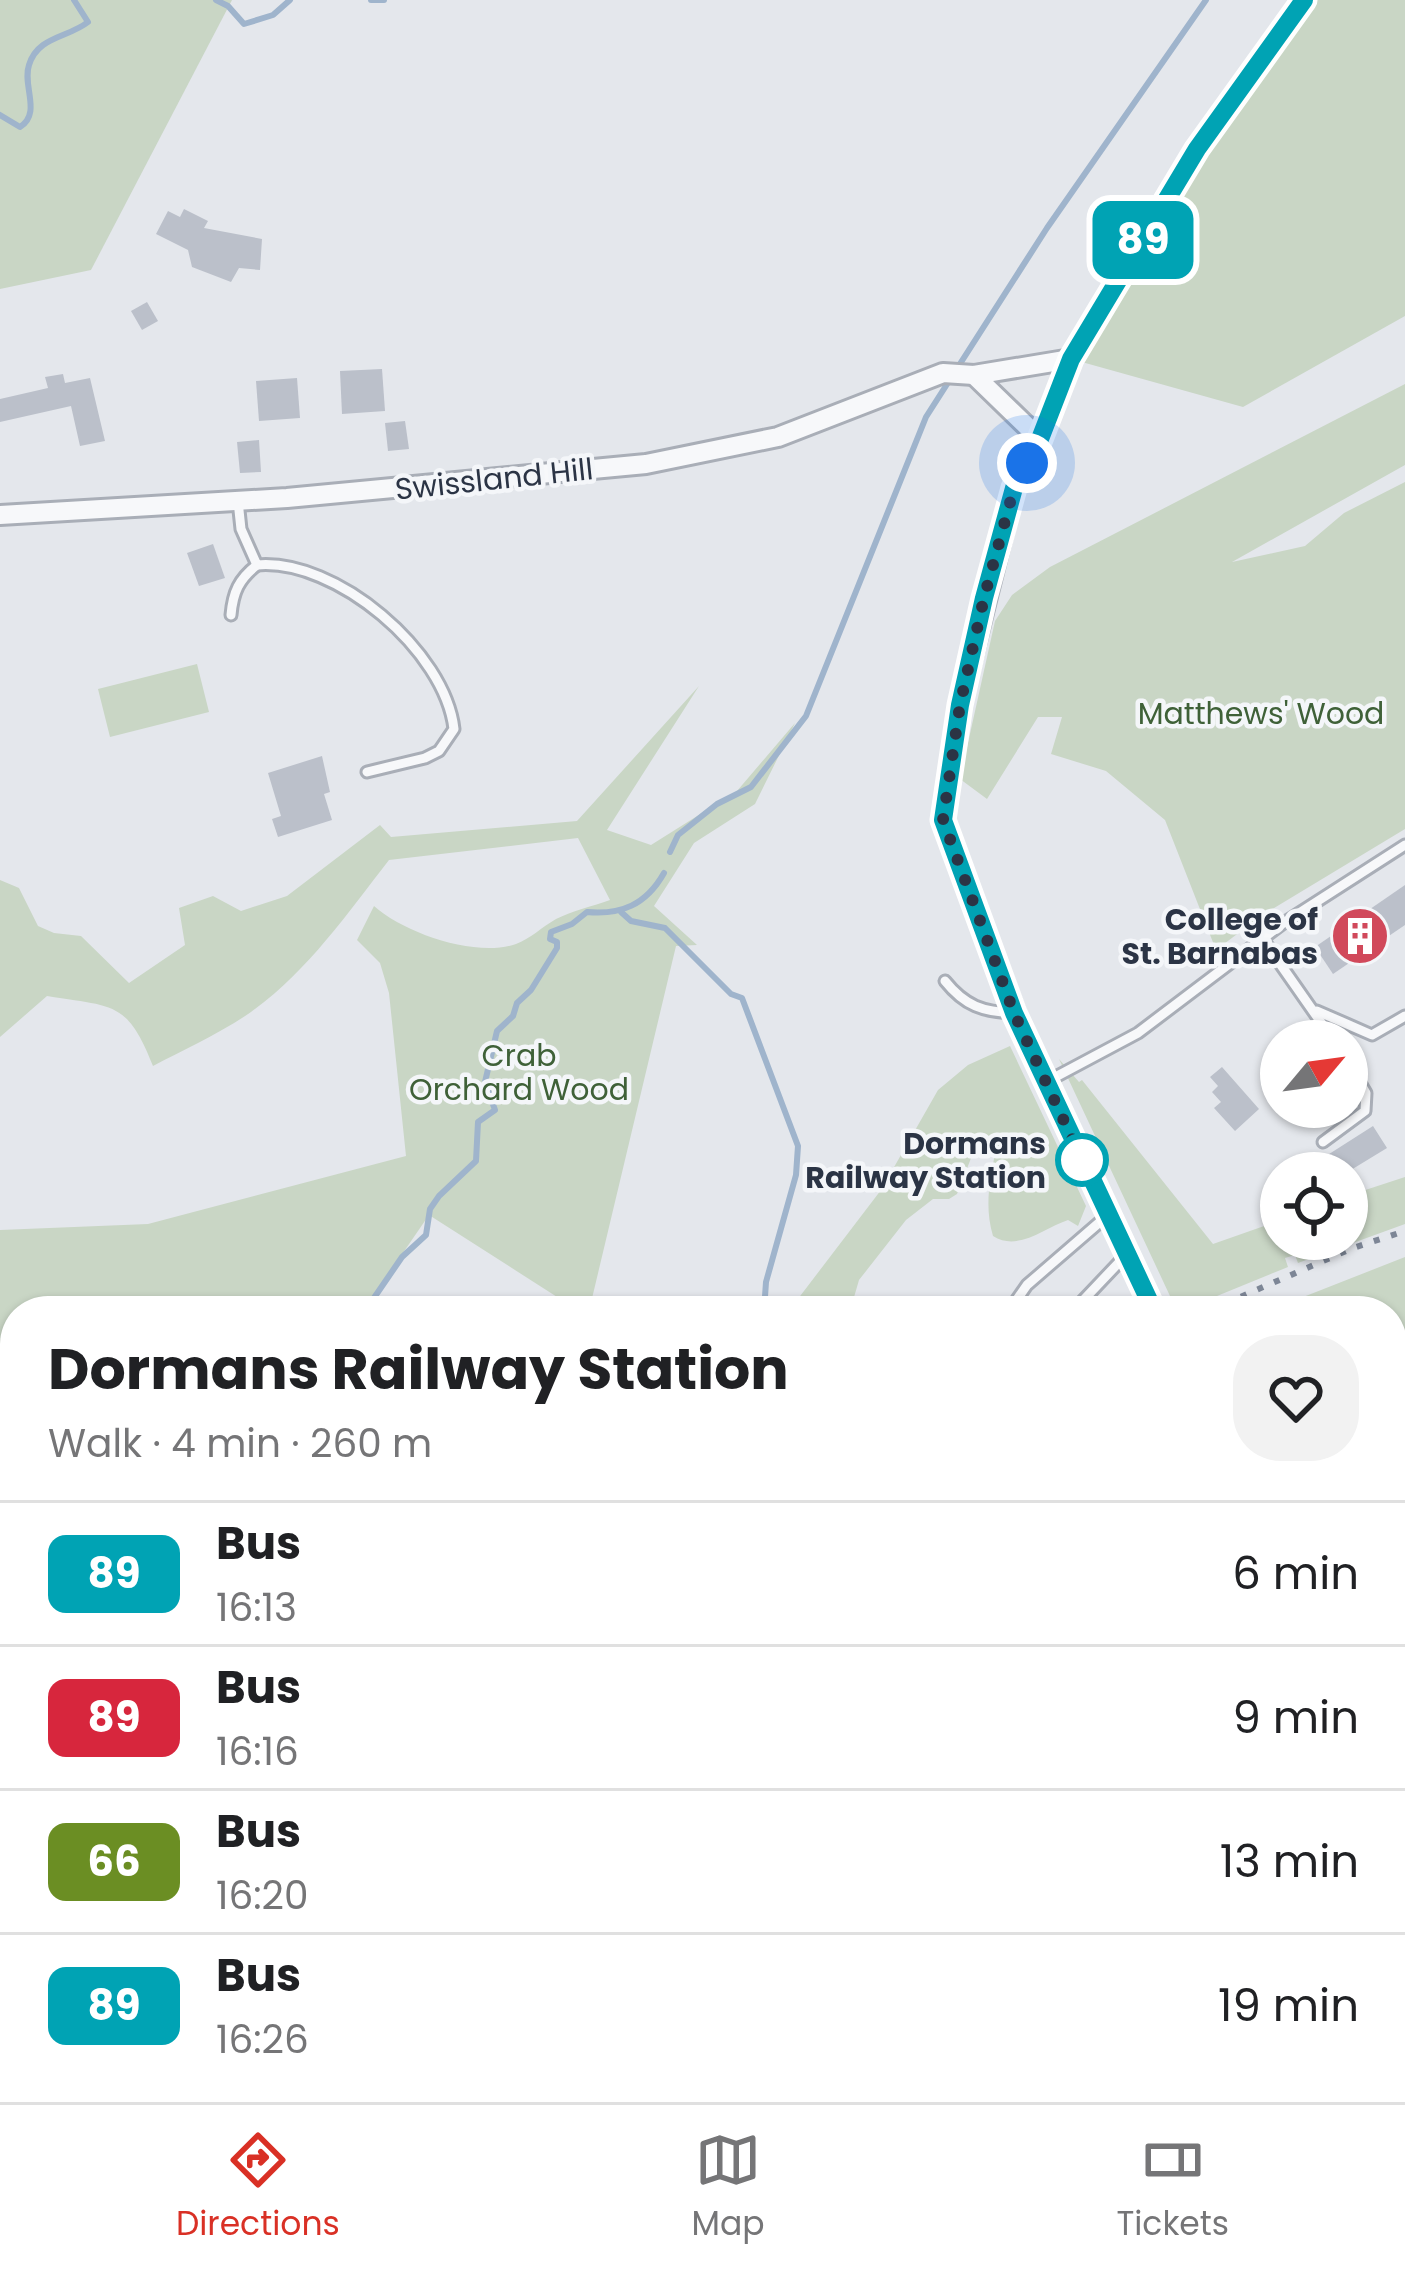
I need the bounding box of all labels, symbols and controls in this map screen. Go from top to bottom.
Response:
line badge: 89 [1089,201,1197,279]
text: 89 [1116,210,1170,269]
your location [997,433,1057,493]
street label: Swissland Hill [393,447,595,511]
park label: Matthews' Wood [1138,692,1384,735]
place label: College of St. Barnabas [1122,898,1318,975]
building icon: College of St. Barnabas [1329,905,1391,967]
north arrow [1260,1020,1368,1128]
map controls [1260,1020,1368,1260]
park label: Crab Orchard Wood [409,1034,629,1111]
place label: Dormans Railway Station [805,1122,1046,1199]
marker: Dormans Railway Station [1057,1135,1107,1185]
button: locate [1260,1152,1368,1260]
text: Dormans Railway Station [48,1329,789,1409]
button: heart [1233,1335,1359,1461]
text: Walk · 4 min · 260 m [48,1416,432,1471]
text: Bus [216,1512,301,1575]
text: 6 min [1232,1542,1359,1605]
text: 89 [87,1544,141,1603]
text: 16:13 [216,1580,297,1635]
text: Bus [216,1656,301,1719]
text: 9 min [1232,1686,1359,1749]
text: 89 [87,1688,141,1747]
text: 16:16 [216,1724,299,1779]
text: Bus [216,1800,301,1863]
text: 13 min [1220,1830,1359,1893]
text: 66 [87,1832,141,1891]
text: 16:20 [216,1868,308,1923]
text: Bus [216,1944,301,2007]
text: 19 min [1218,1974,1359,2037]
text: 89 [87,1976,141,2035]
text: 16:26 [216,2012,309,2067]
tab: Directions [176,2127,340,2249]
tab: Map [692,2127,765,2249]
tab: Tickets [1116,2127,1229,2249]

